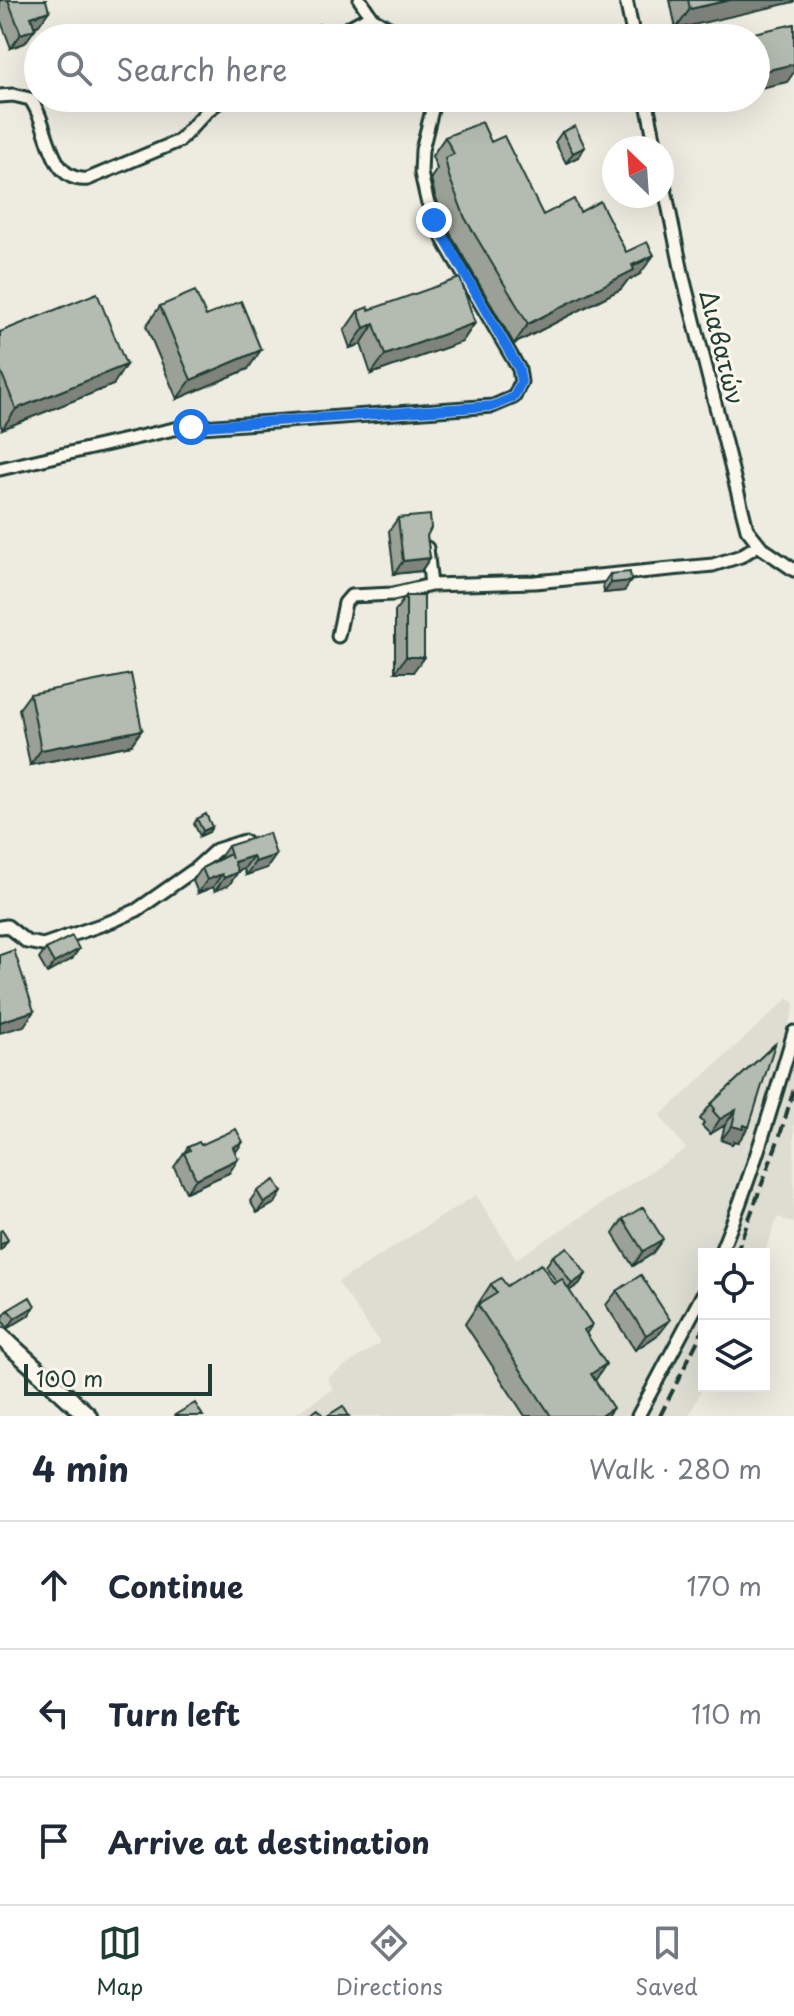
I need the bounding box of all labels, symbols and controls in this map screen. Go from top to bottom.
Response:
search box [24,24,770,112]
icon: search [52,46,96,90]
text: Search here [116,46,288,91]
north arrow [602,136,674,208]
route end [416,202,452,238]
street label: Διαβατών [691,286,755,408]
route start [173,409,209,445]
map controls [698,1248,770,1392]
button: locate [698,1248,770,1320]
button: layers [698,1320,770,1392]
scale bar [24,1360,212,1396]
text: 100 m [36,1361,103,1394]
text: 4 min [32,1442,129,1494]
text: Walk · 280 m [589,1449,762,1488]
icon: ahead [32,1563,76,1607]
text: Continue [108,1563,243,1608]
text: 170 m [687,1566,762,1605]
icon: left [32,1691,76,1735]
text: Turn left [108,1691,240,1736]
text: 110 m [691,1694,762,1733]
icon: arrive [32,1819,76,1863]
text: Arrive at destination [108,1819,430,1864]
tab: Map [96,1921,143,2002]
tab: Directions [336,1921,443,2002]
tab: Saved [635,1921,698,2002]

